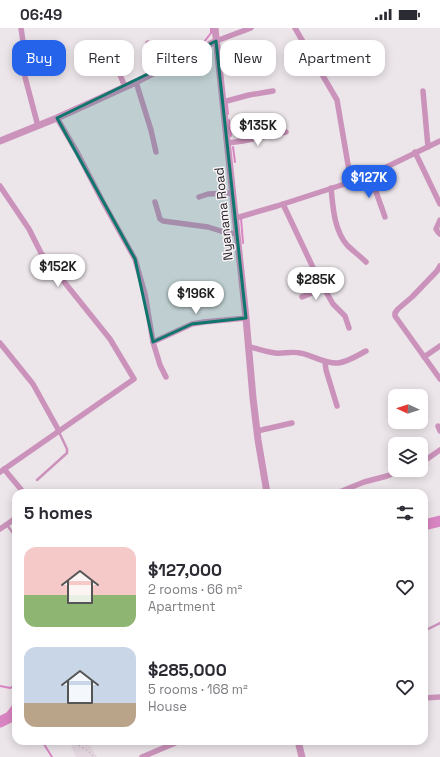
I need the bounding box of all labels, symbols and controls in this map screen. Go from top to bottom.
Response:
text: 06:49 [20,5,62,24]
chip: Buy [12,40,66,76]
chip: Rent [74,40,134,76]
chip: Filters [142,40,212,76]
chip: New [220,40,276,76]
chip: Apartment [284,40,385,76]
pin: $135K [230,113,286,147]
text: $135K [239,117,277,134]
pin: $127K [341,165,397,199]
street label: Nyanama Road [210,167,237,261]
text: $127K [351,169,387,186]
pin: $152K [30,254,86,288]
text: $152K [39,258,77,275]
pin: $285K [288,267,344,301]
text: $285K [296,271,336,288]
pin: $196K [168,281,224,315]
text: $196K [177,285,215,302]
north arrow [388,389,428,429]
map controls [388,389,428,477]
button: layers [388,437,428,477]
text: 5 homes [24,502,93,524]
icon: filters [394,502,416,524]
text: $127,000 [148,559,222,581]
icon: home [56,563,104,611]
icon: heart [394,576,416,598]
text: 2 rooms · 66 m² [148,581,242,598]
text: Apartment [148,598,216,615]
text: $285,000 [148,659,227,681]
icon: home [56,663,104,711]
icon: heart [394,676,416,698]
text: 5 rooms · 168 m² [148,681,248,698]
text: House [148,698,187,715]

